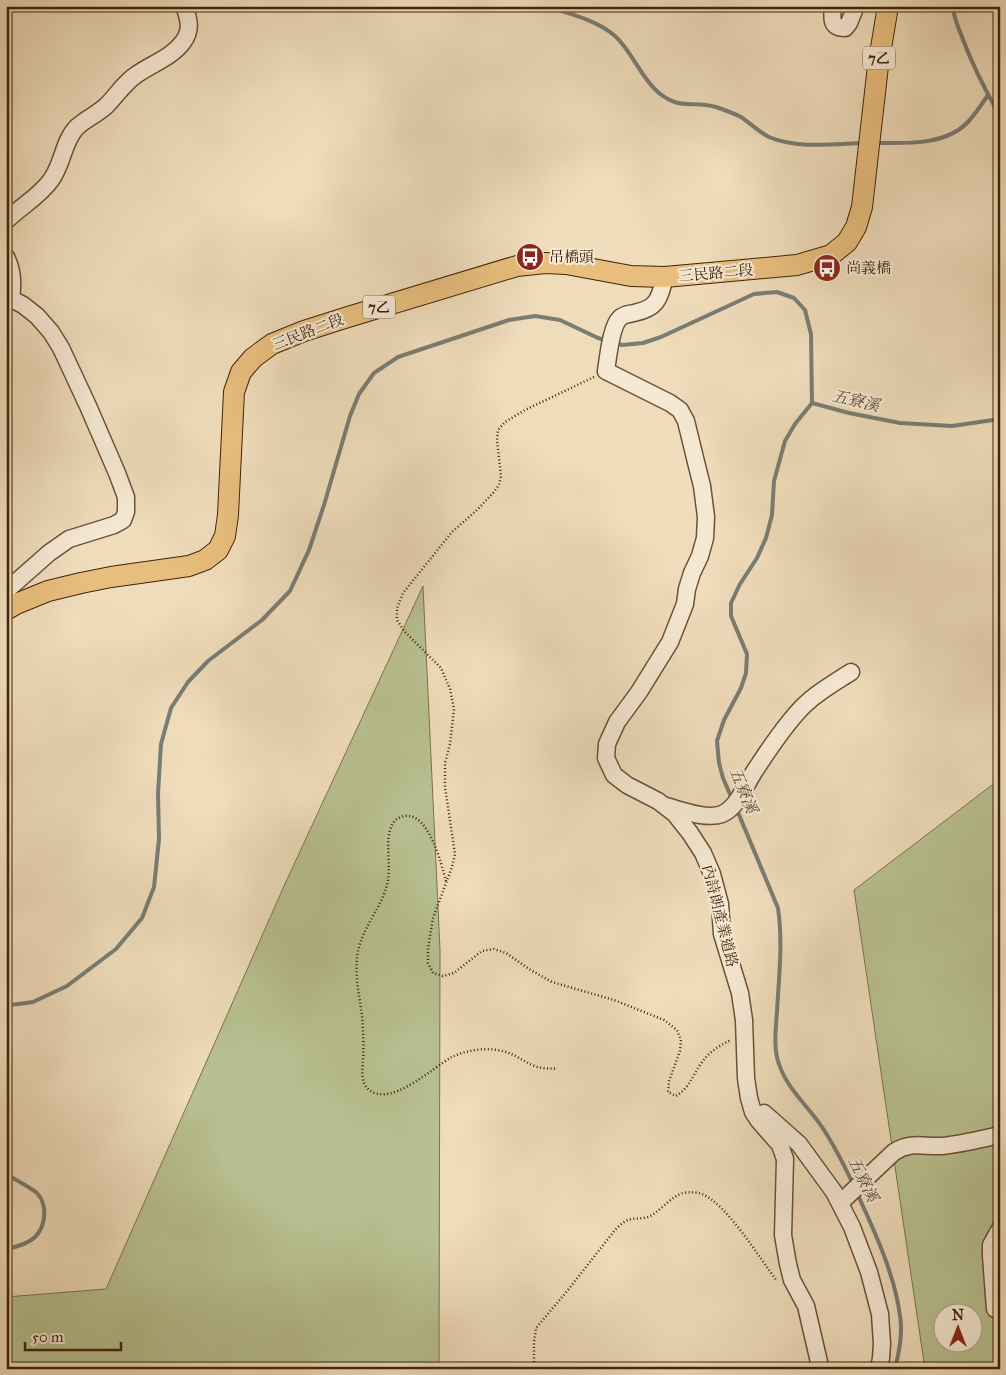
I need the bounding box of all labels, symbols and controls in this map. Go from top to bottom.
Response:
road number: 7乙 [863,46,895,70]
bus stop icon: 吊橋頭 [515,242,545,272]
place label: 吊橋頭 [549,248,594,266]
bus stop icon: 尚義橋 [812,253,842,283]
place label: 尚義橋 [846,259,891,277]
street label: 三民路二段 [678,261,754,285]
road number: 7乙 [363,296,395,318]
street label: 三民路二段 [270,310,346,354]
water label: 五寮溪 [830,386,883,416]
water label: 五寮溪 [726,764,762,818]
street label: 內詩朗產業道路 [699,863,741,969]
water label: 五寮溪 [844,1153,883,1207]
north arrow [934,1302,984,1352]
text: N [952,1307,964,1324]
scale bar [25,1320,121,1352]
text: 50 m [32,1328,64,1346]

